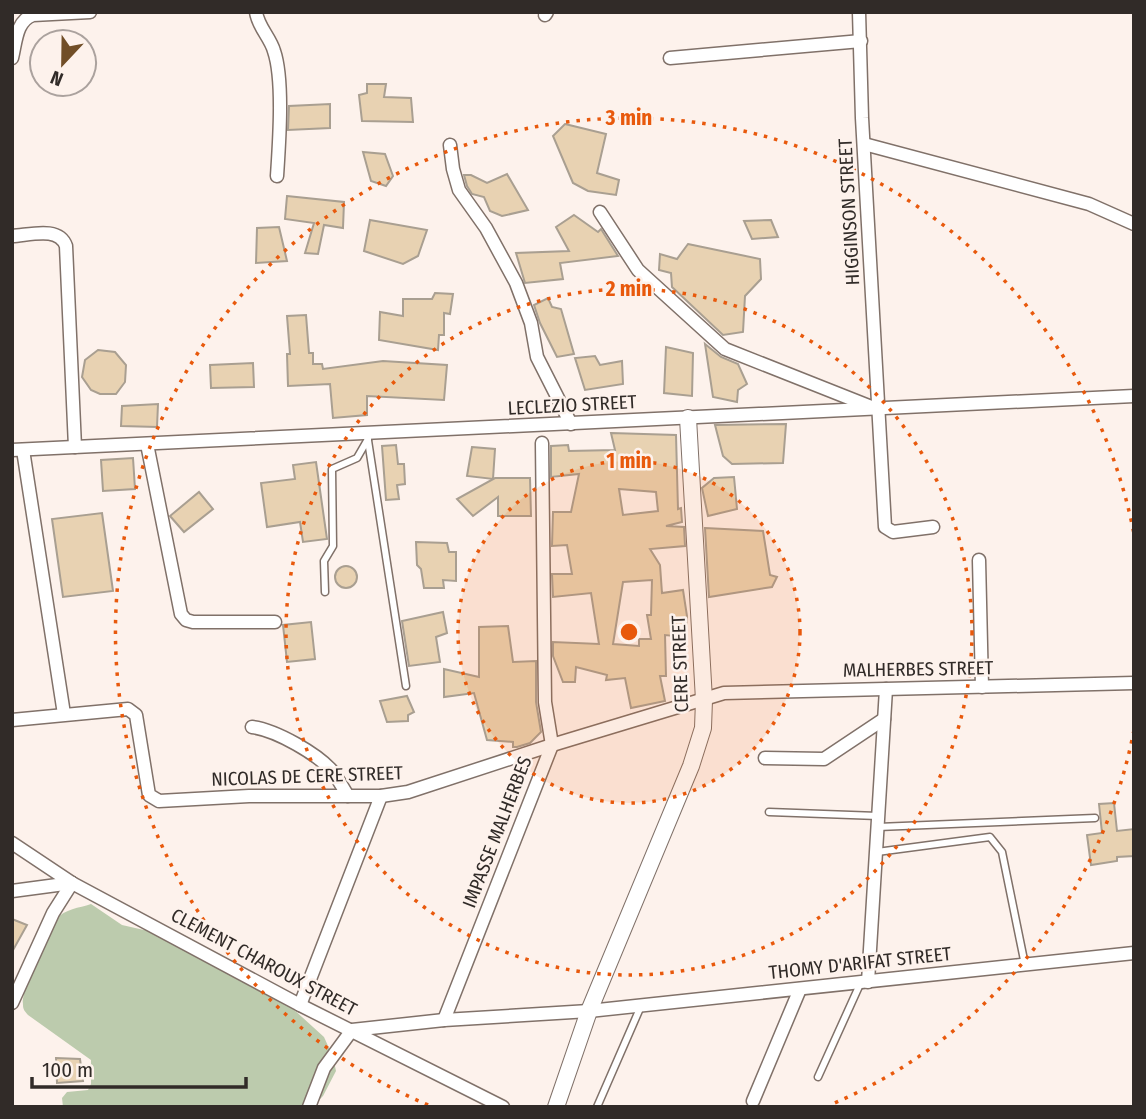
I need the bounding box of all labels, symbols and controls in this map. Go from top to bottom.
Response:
north arrow [28,28,98,98]
text: N [47,66,66,91]
text: 3 min [605,105,652,131]
street label: HIGGINSON STREET [834,138,864,286]
text: 2 min [605,276,652,302]
street label: LECLEZIO STREET [507,390,637,420]
text: 1 min [606,448,652,474]
street label: CERE STREET [667,615,693,713]
centre of rings [617,620,641,644]
street label: MALHERBES STREET [843,656,994,682]
street label: IMPASSE MALHERBES [458,753,536,911]
street label: NICOLAS DE CERE STREET [211,761,403,791]
street label: CLEMENT CHAROUX STREET [167,903,361,1021]
street label: THOMY D'ARIFAT STREET [768,942,953,984]
scale bar [32,1046,245,1090]
text: 100 m [42,1057,93,1083]

